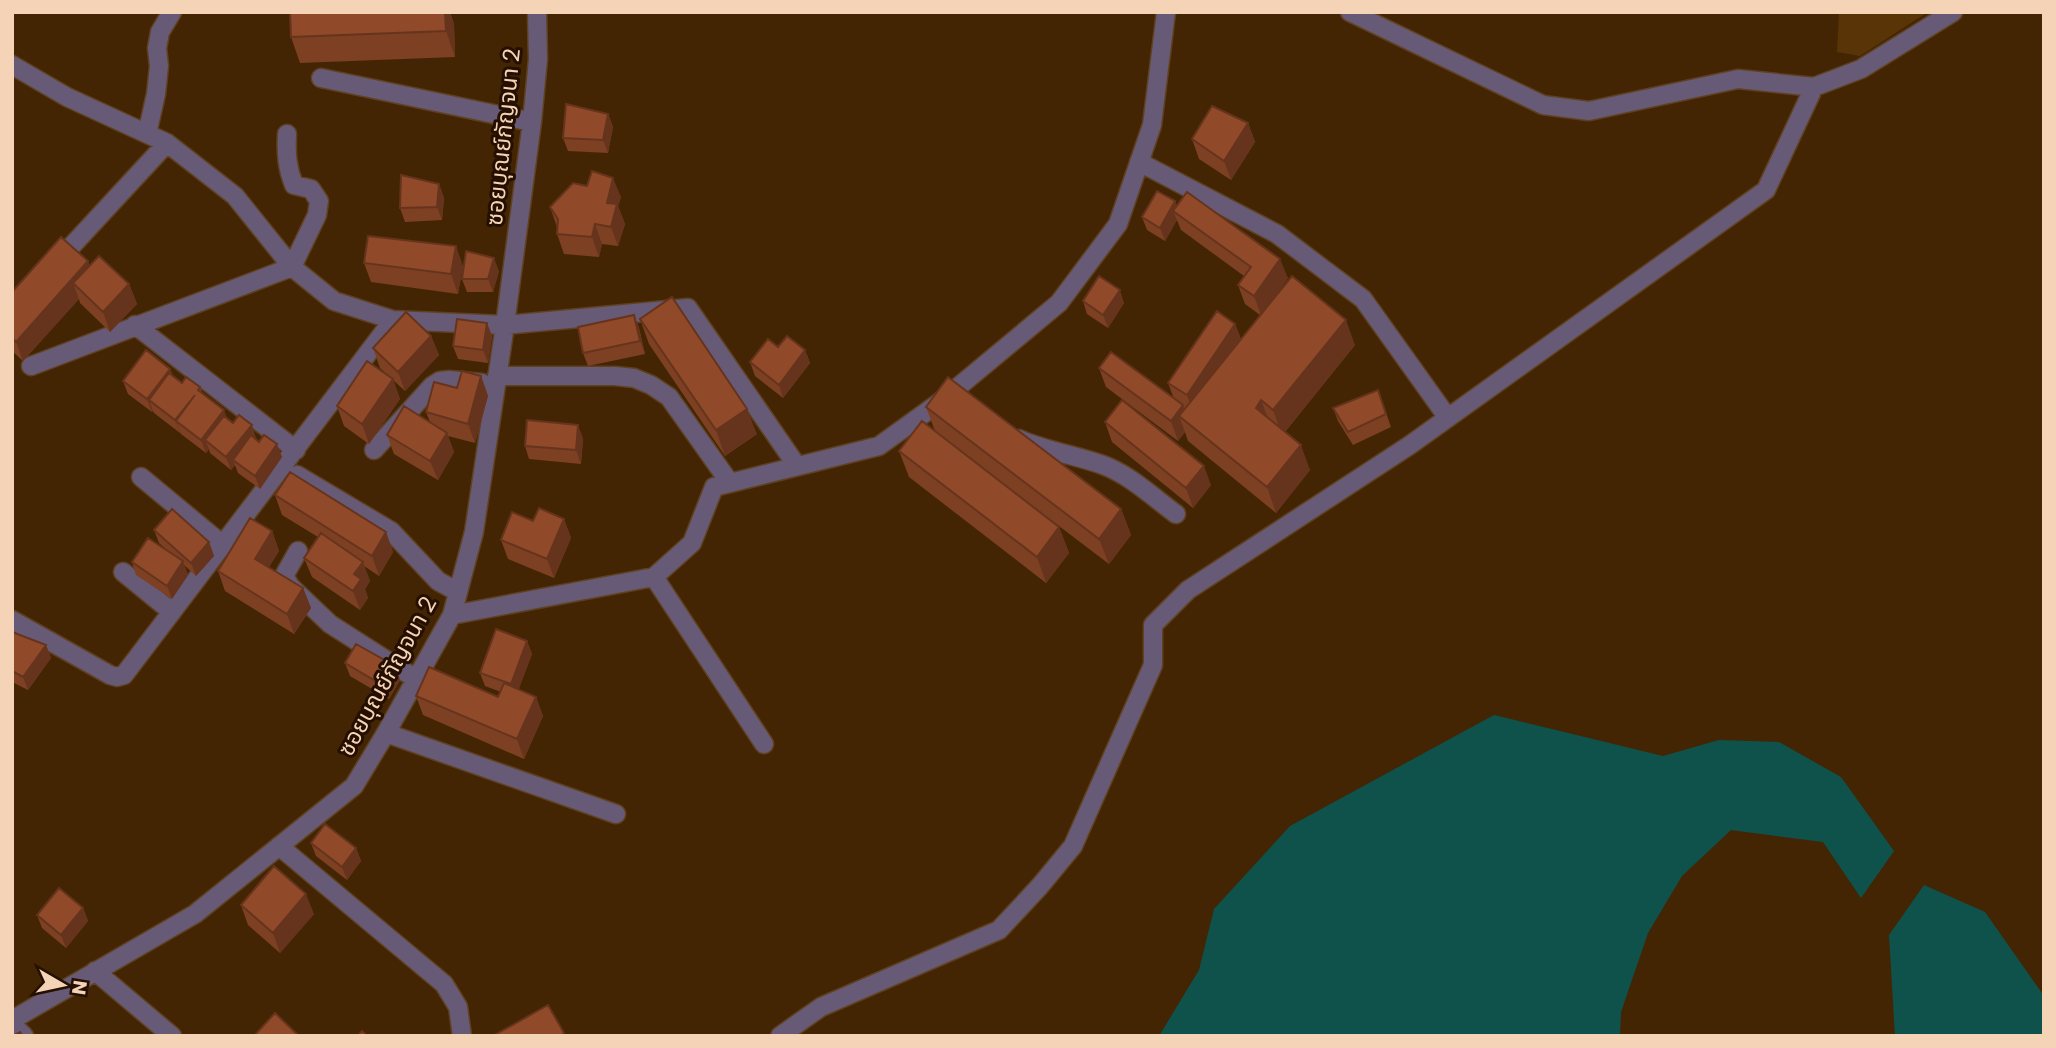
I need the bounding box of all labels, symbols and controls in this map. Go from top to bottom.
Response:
street label: ซอยบุณย์กัญจนา 2 [478,47,528,227]
street label: ซอยบุณย์กัญจนา 2 [330,590,444,762]
north arrow [28,950,98,1020]
text: N [65,978,94,997]

